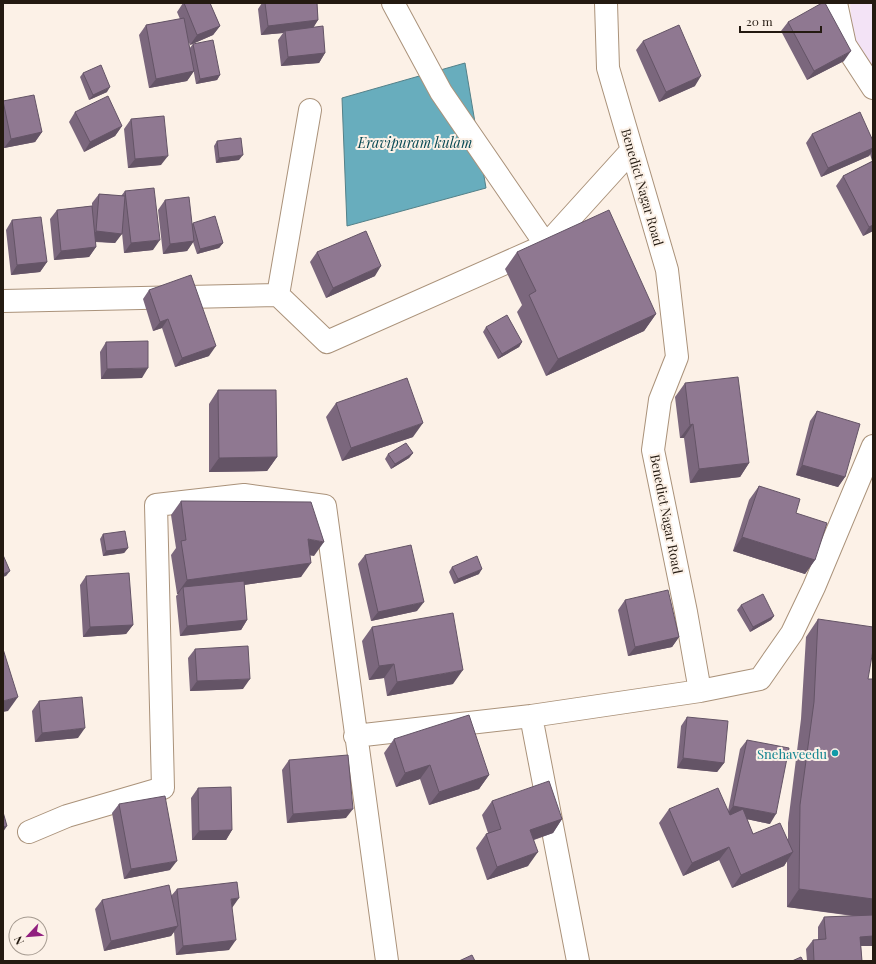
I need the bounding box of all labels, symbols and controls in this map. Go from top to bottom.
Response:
scale bar [740,8,821,34]
text: 20 m [746,13,773,29]
street label: Benedict Nagar Road [618,126,668,248]
water label: Eravipuram kulam [357,133,472,152]
street label: Benedict Nagar Road [647,453,687,576]
place label: Snehaveedu [757,745,827,762]
marker: Snehaveedu [830,748,840,758]
north arrow [8,916,48,956]
text: N [10,934,27,947]

